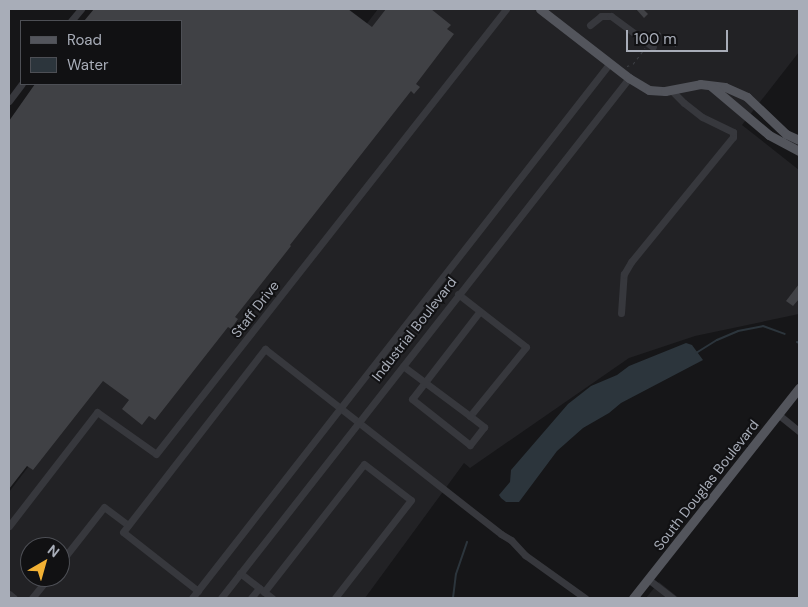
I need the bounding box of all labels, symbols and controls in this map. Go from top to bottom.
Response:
legend [20,20,182,85]
scale bar [628,20,730,52]
text: 100 m [634,29,677,49]
text: Road [67,30,102,50]
text: Water [67,55,108,75]
street label: Industrial Boulevard [368,274,460,384]
street label: Staff Drive [228,277,282,341]
street label: South Douglas Boulevard [650,416,762,554]
north arrow [20,537,70,587]
text: N [44,541,63,561]

